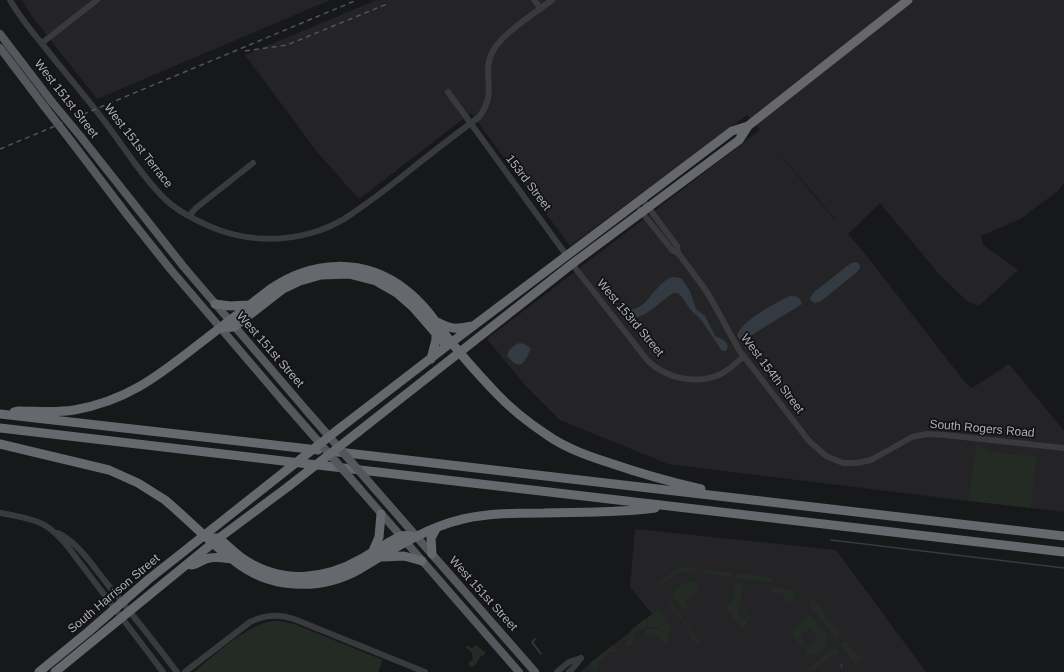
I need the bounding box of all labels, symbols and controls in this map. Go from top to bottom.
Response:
street label: West 151st Street [31,57,101,141]
street label: West 151st Terrace [101,101,175,191]
street label: 153rd Street [502,152,554,214]
street label: West 153rd Street [593,276,667,360]
street label: West 151st Street [233,309,307,391]
street label: West 154th Street [737,331,807,417]
street label: South Rogers Road [929,417,1035,441]
street label: South Harrison Street [65,551,163,637]
street label: West 151st Street [446,554,520,634]

